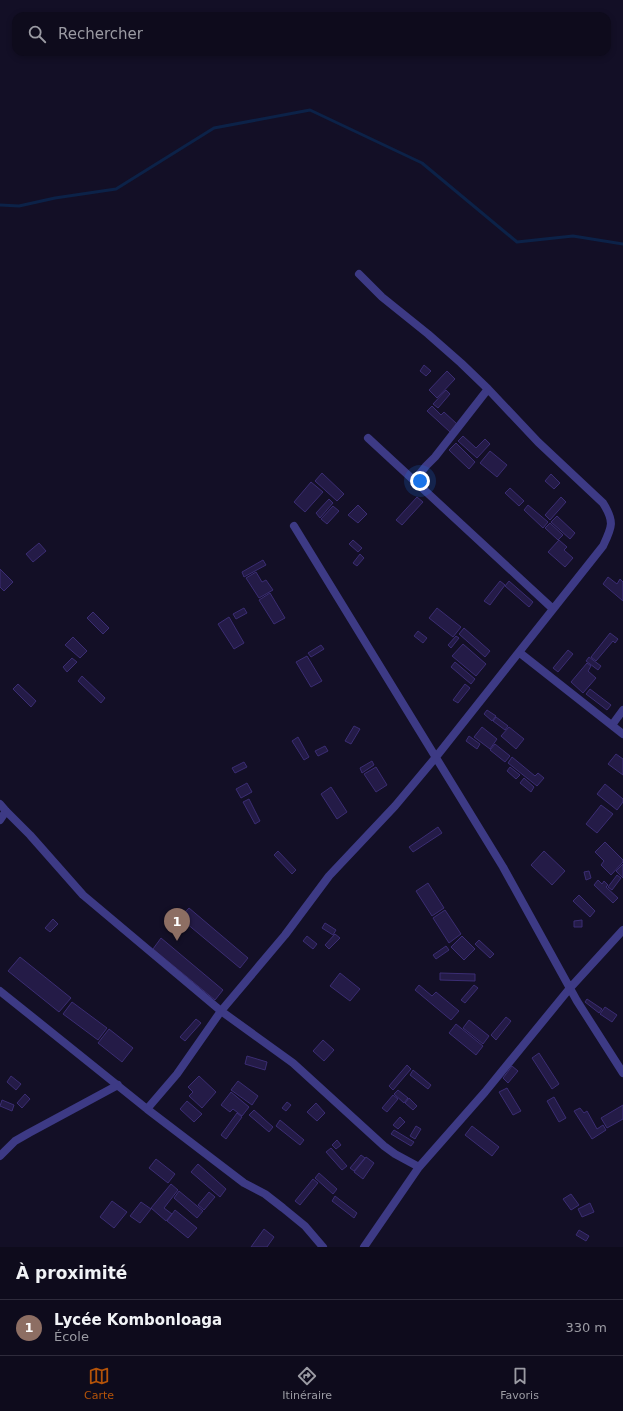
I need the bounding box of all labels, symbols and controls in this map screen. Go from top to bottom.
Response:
search box [12,12,611,56]
icon: search [26,23,48,45]
text: Rechercher [58,25,143,43]
your location [410,471,430,491]
pin: 1 [164,908,190,941]
text: À proximité [16,1263,127,1283]
text: Lycée Kombonloaga [54,1311,222,1329]
text: 1 [24,1320,34,1335]
text: 330 m [565,1320,607,1335]
text: École [54,1329,89,1344]
tab: Carte [84,1365,114,1402]
tab: Itinéraire [282,1365,332,1402]
tab: Favoris [500,1365,539,1402]

